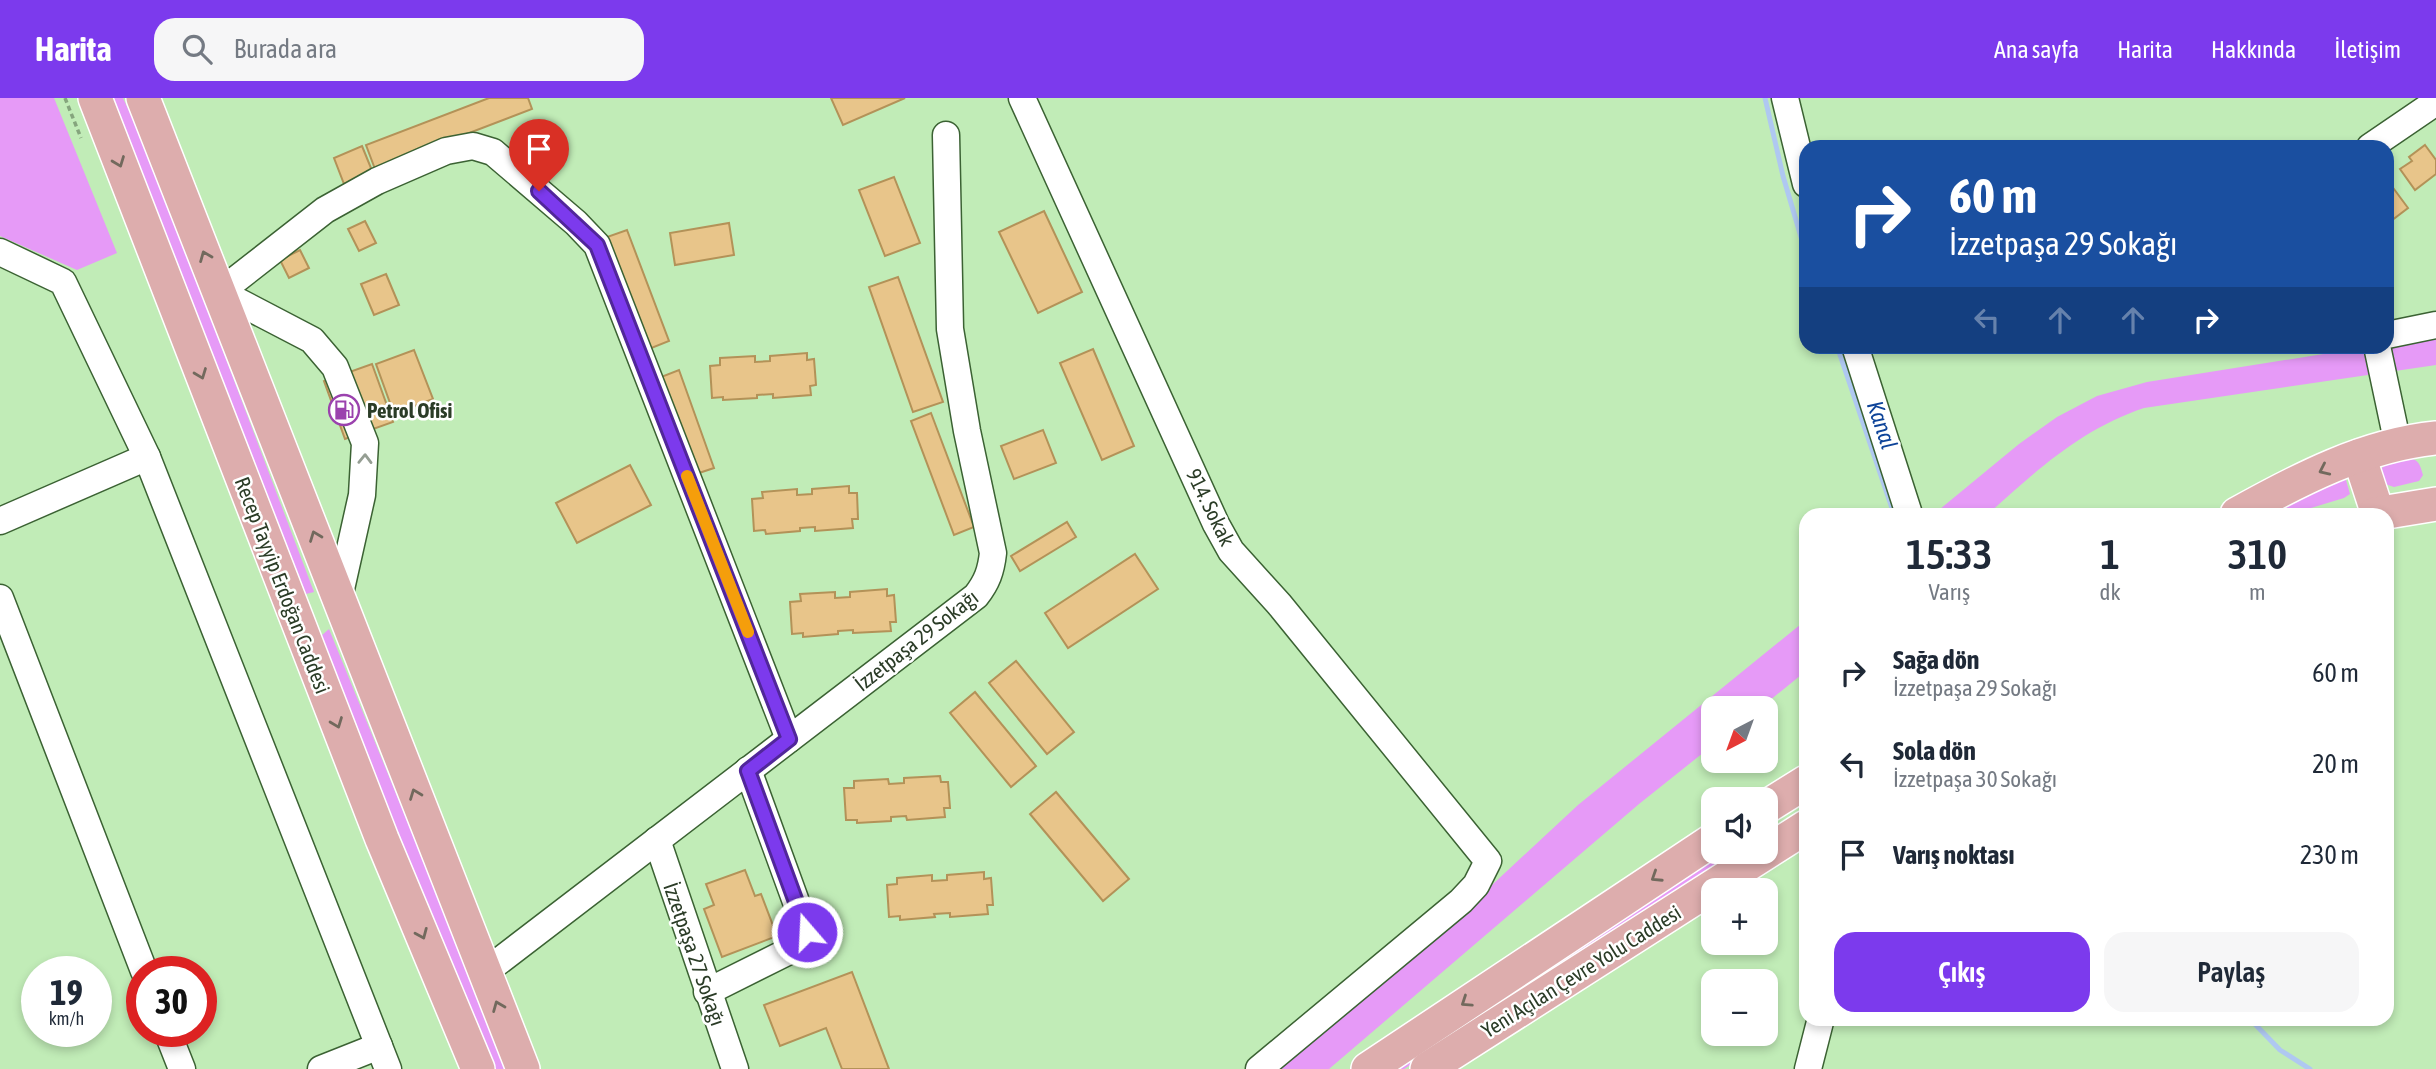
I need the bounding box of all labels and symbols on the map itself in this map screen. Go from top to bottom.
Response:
pin [509,119,569,191]
one-way arrow [111,155,125,167]
one-way arrow [199,250,213,262]
one-way arrow [193,367,207,379]
fuel station icon: Petrol Ofisi [327,393,361,427]
water label: Kanal [1862,397,1902,453]
place label: Petrol Ofisi [367,398,452,422]
one-way arrow [357,453,373,464]
one-way arrow [2319,462,2331,476]
street label: 914. Sokak [1182,464,1240,550]
street label: Recep Tayyip Erdoğan Caddesi [231,473,335,697]
one-way arrow [309,531,323,543]
street label: İzzetpaşa 29 Sokağı [850,584,982,696]
north arrow [1701,696,1778,774]
one-way arrow [329,716,343,728]
one-way arrow [410,788,424,800]
one-way arrow [1651,869,1664,881]
street label: İzzetpaşa 27 Sokağı [659,879,731,1029]
position arrow [770,895,844,969]
street label: Yeni Açılan Çevre Yolu Caddesi [1477,900,1685,1042]
one-way arrow [413,927,427,939]
speed limit sign: 30 [126,956,217,1047]
one-way arrow [1461,994,1474,1006]
one-way arrow [493,1000,507,1012]

